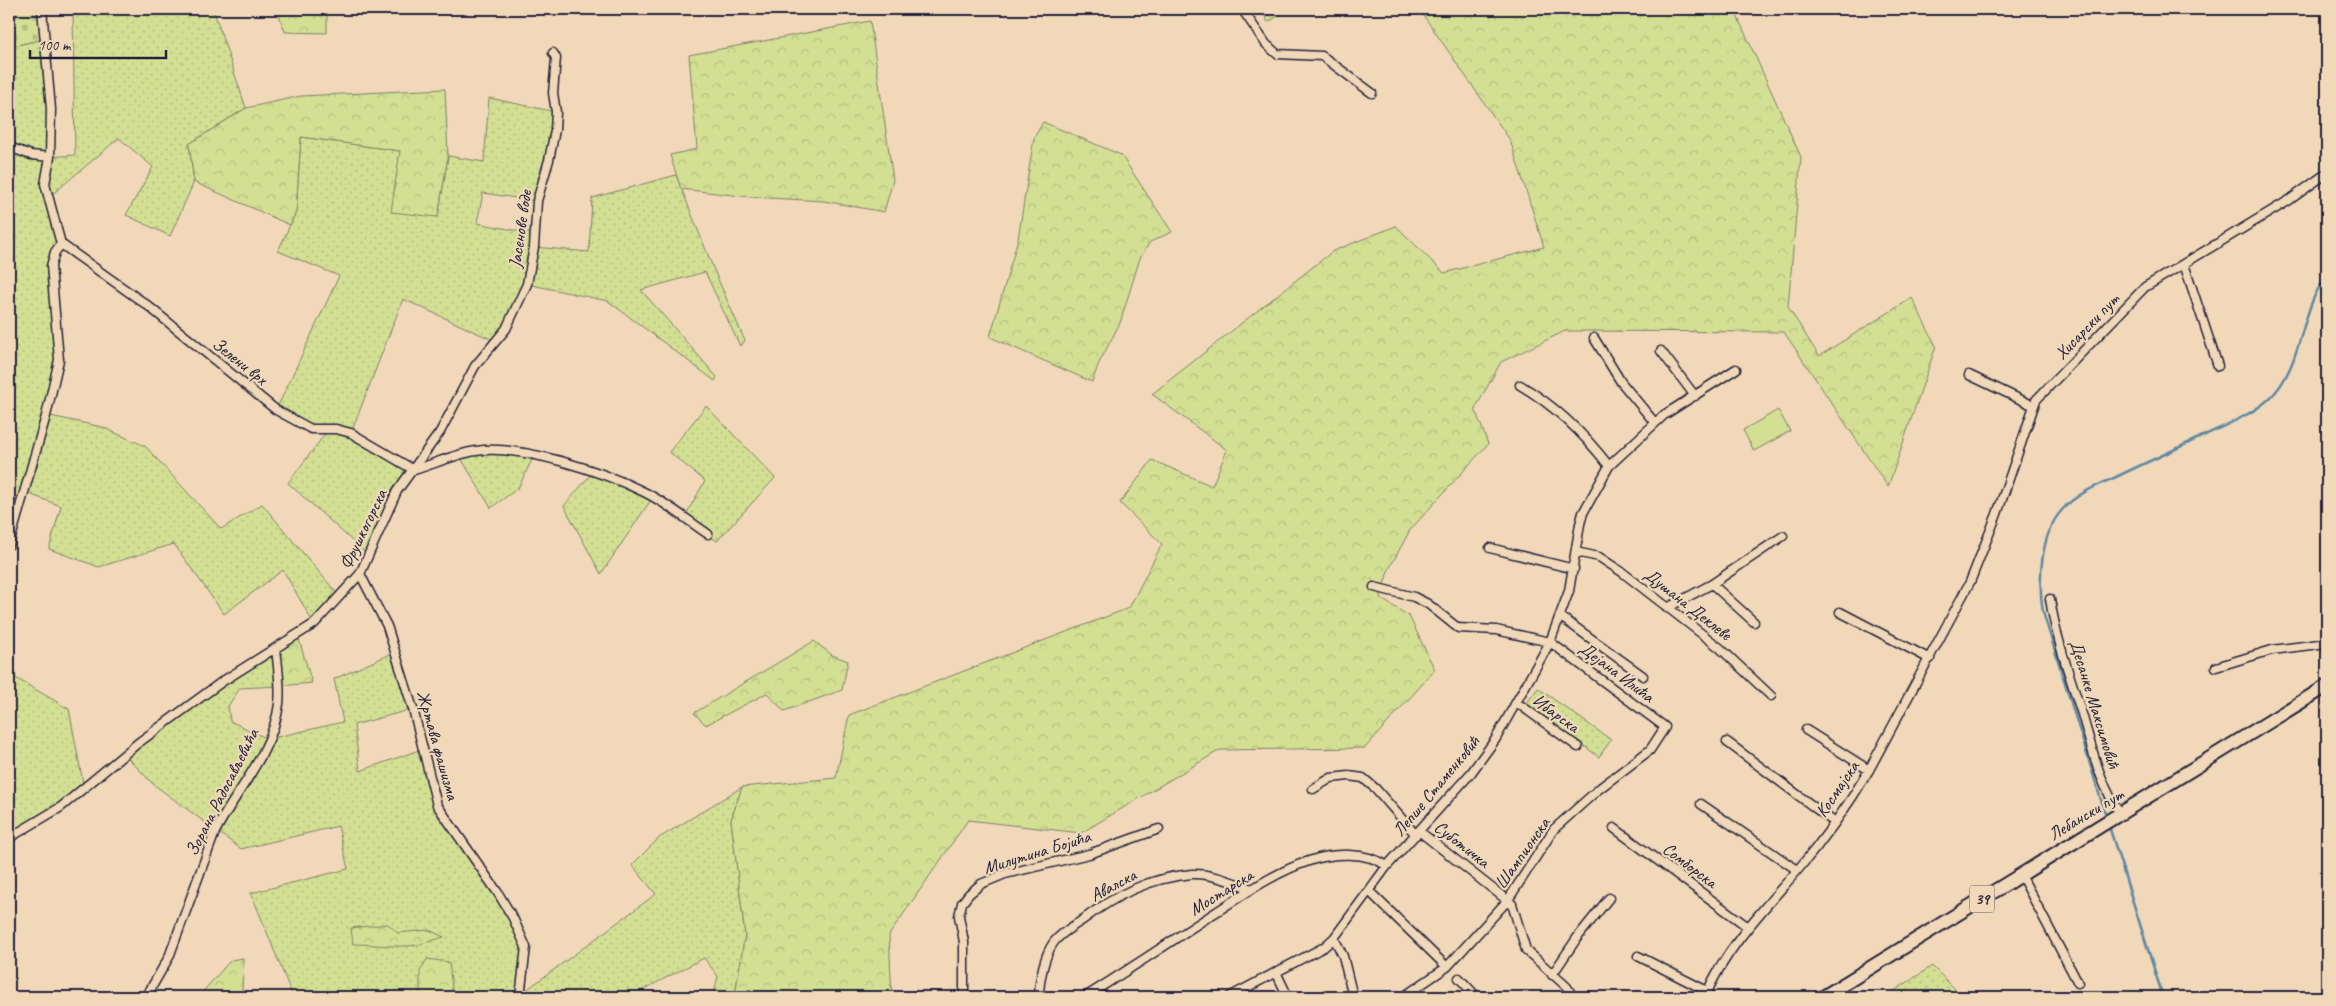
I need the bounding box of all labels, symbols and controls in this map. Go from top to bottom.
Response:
scale bar [30,28,166,60]
text: 100 m [38,36,72,55]
street label: Јасенове воде [504,188,536,270]
street label: Хисарски пут [2050,288,2125,364]
street label: Зелени врх [208,333,273,391]
street label: Фрушкогорска [334,484,392,573]
street label: Душана Деклеве [1640,563,1737,646]
street label: Дејана Илића [1575,637,1660,708]
street label: Десанке Максимовић [2065,637,2125,772]
street label: Жртава фашизма [412,688,465,804]
street label: Ибарска [1528,689,1585,738]
street label: Зорана Радосављевића [180,724,264,859]
street label: Лепше Стаменковић [1388,730,1485,841]
street label: Космајска [1810,756,1864,821]
street label: Лебански пут [2044,782,2129,845]
street label: Шампионска [1489,812,1555,893]
street label: Суботичка [1430,815,1495,873]
street label: Милутина Бојића [981,825,1094,879]
street label: Сомборска [1658,837,1723,894]
street label: Авалска [1086,863,1141,906]
street label: Мостарска [1185,863,1258,920]
road number: 39 [1970,886,1994,912]

